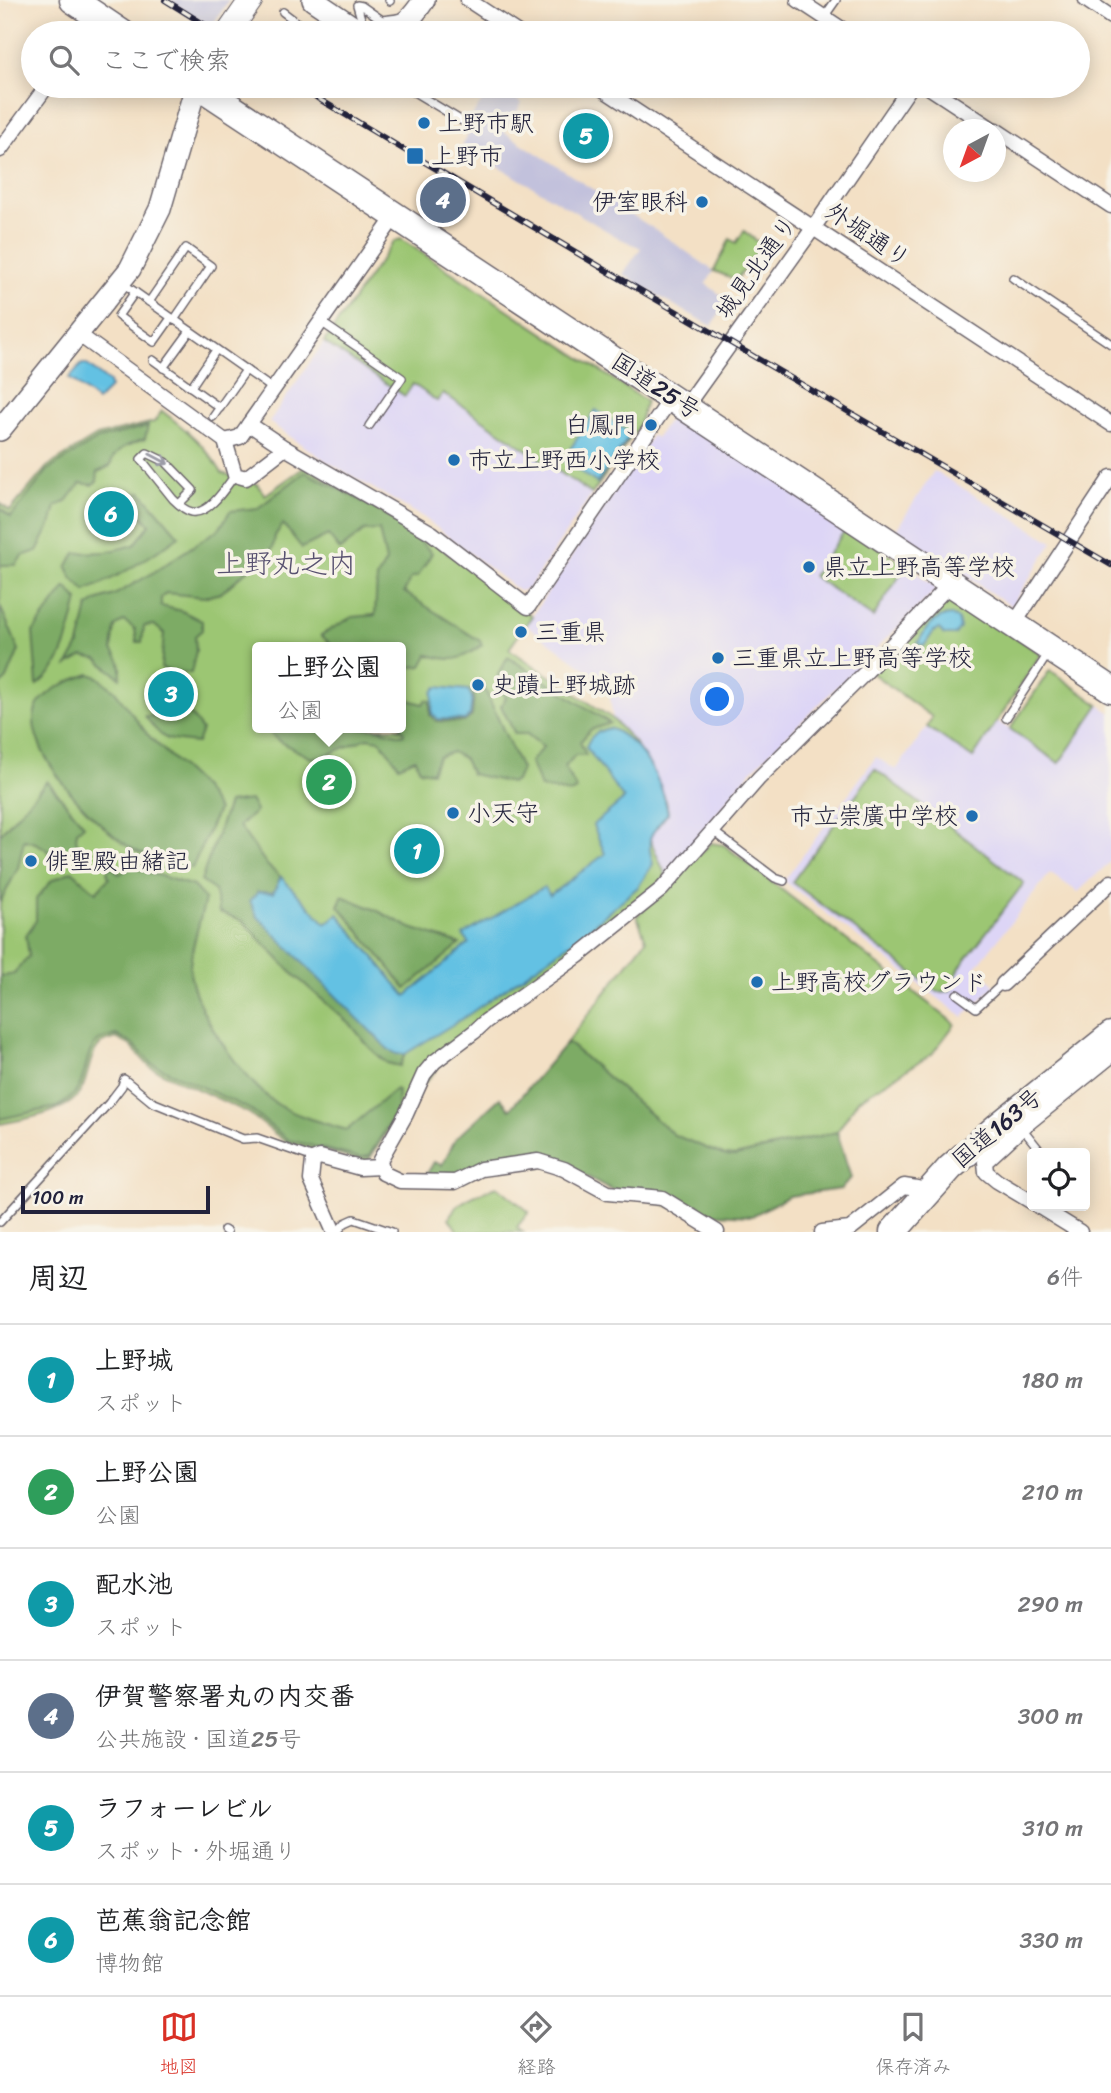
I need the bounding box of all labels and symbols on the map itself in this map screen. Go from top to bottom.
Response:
place label: 上野市駅 [438,102,534,144]
pin: 5 [563,110,609,162]
marker: 上野市駅 [416,115,432,131]
north arrow [943,119,1006,182]
place label: 上野市 [431,135,503,177]
marker: 上野市 [405,146,425,166]
pin: 4 [420,174,466,226]
place label: 伊室眼科 [592,181,688,223]
street label: 外堀通り [816,191,920,279]
marker: 伊室眼科 [694,194,710,210]
street label: 城見北通り [704,206,808,328]
street label: 国道25号 [602,341,710,431]
place label: 白鳳門 [565,404,637,446]
marker: 白鳳門 [643,417,659,433]
place label: 市立上野西小学校 [468,439,660,481]
marker: 市立上野西小学校 [446,452,462,468]
one-way arrow [148,453,169,466]
pin: 6 [88,488,134,540]
district label: 上野丸之内 [216,539,356,588]
place label: 県立上野高等学校 [823,546,1015,588]
marker: 県立上野高等学校 [801,559,817,575]
place label: 三重県 [535,611,607,653]
marker: 三重県 [513,624,529,640]
place label: 三重県立上野高等学校 [732,637,972,679]
marker: 三重県立上野高等学校 [710,650,726,666]
place label: 史蹟上野城跡 [492,664,636,706]
pin: 3 [148,668,194,720]
marker: 史蹟上野城跡 [470,677,486,693]
your location [700,682,734,716]
pin: 2 [306,756,352,808]
place label: 小天守 [467,792,539,834]
place label: 市立崇廣中学校 [790,795,958,837]
marker: 小天守 [445,805,461,821]
marker: 市立崇廣中学校 [964,808,980,824]
pin: 1 [394,825,440,877]
place label: 俳聖殿由緒記 [45,840,189,882]
marker: 俳聖殿由緒記 [23,853,39,869]
place label: 上野高校グラウンド [771,961,987,1003]
marker: 上野高校グラウンド [749,974,765,990]
street label: 国道163号 [942,1077,1052,1179]
scale bar [21,1183,210,1215]

